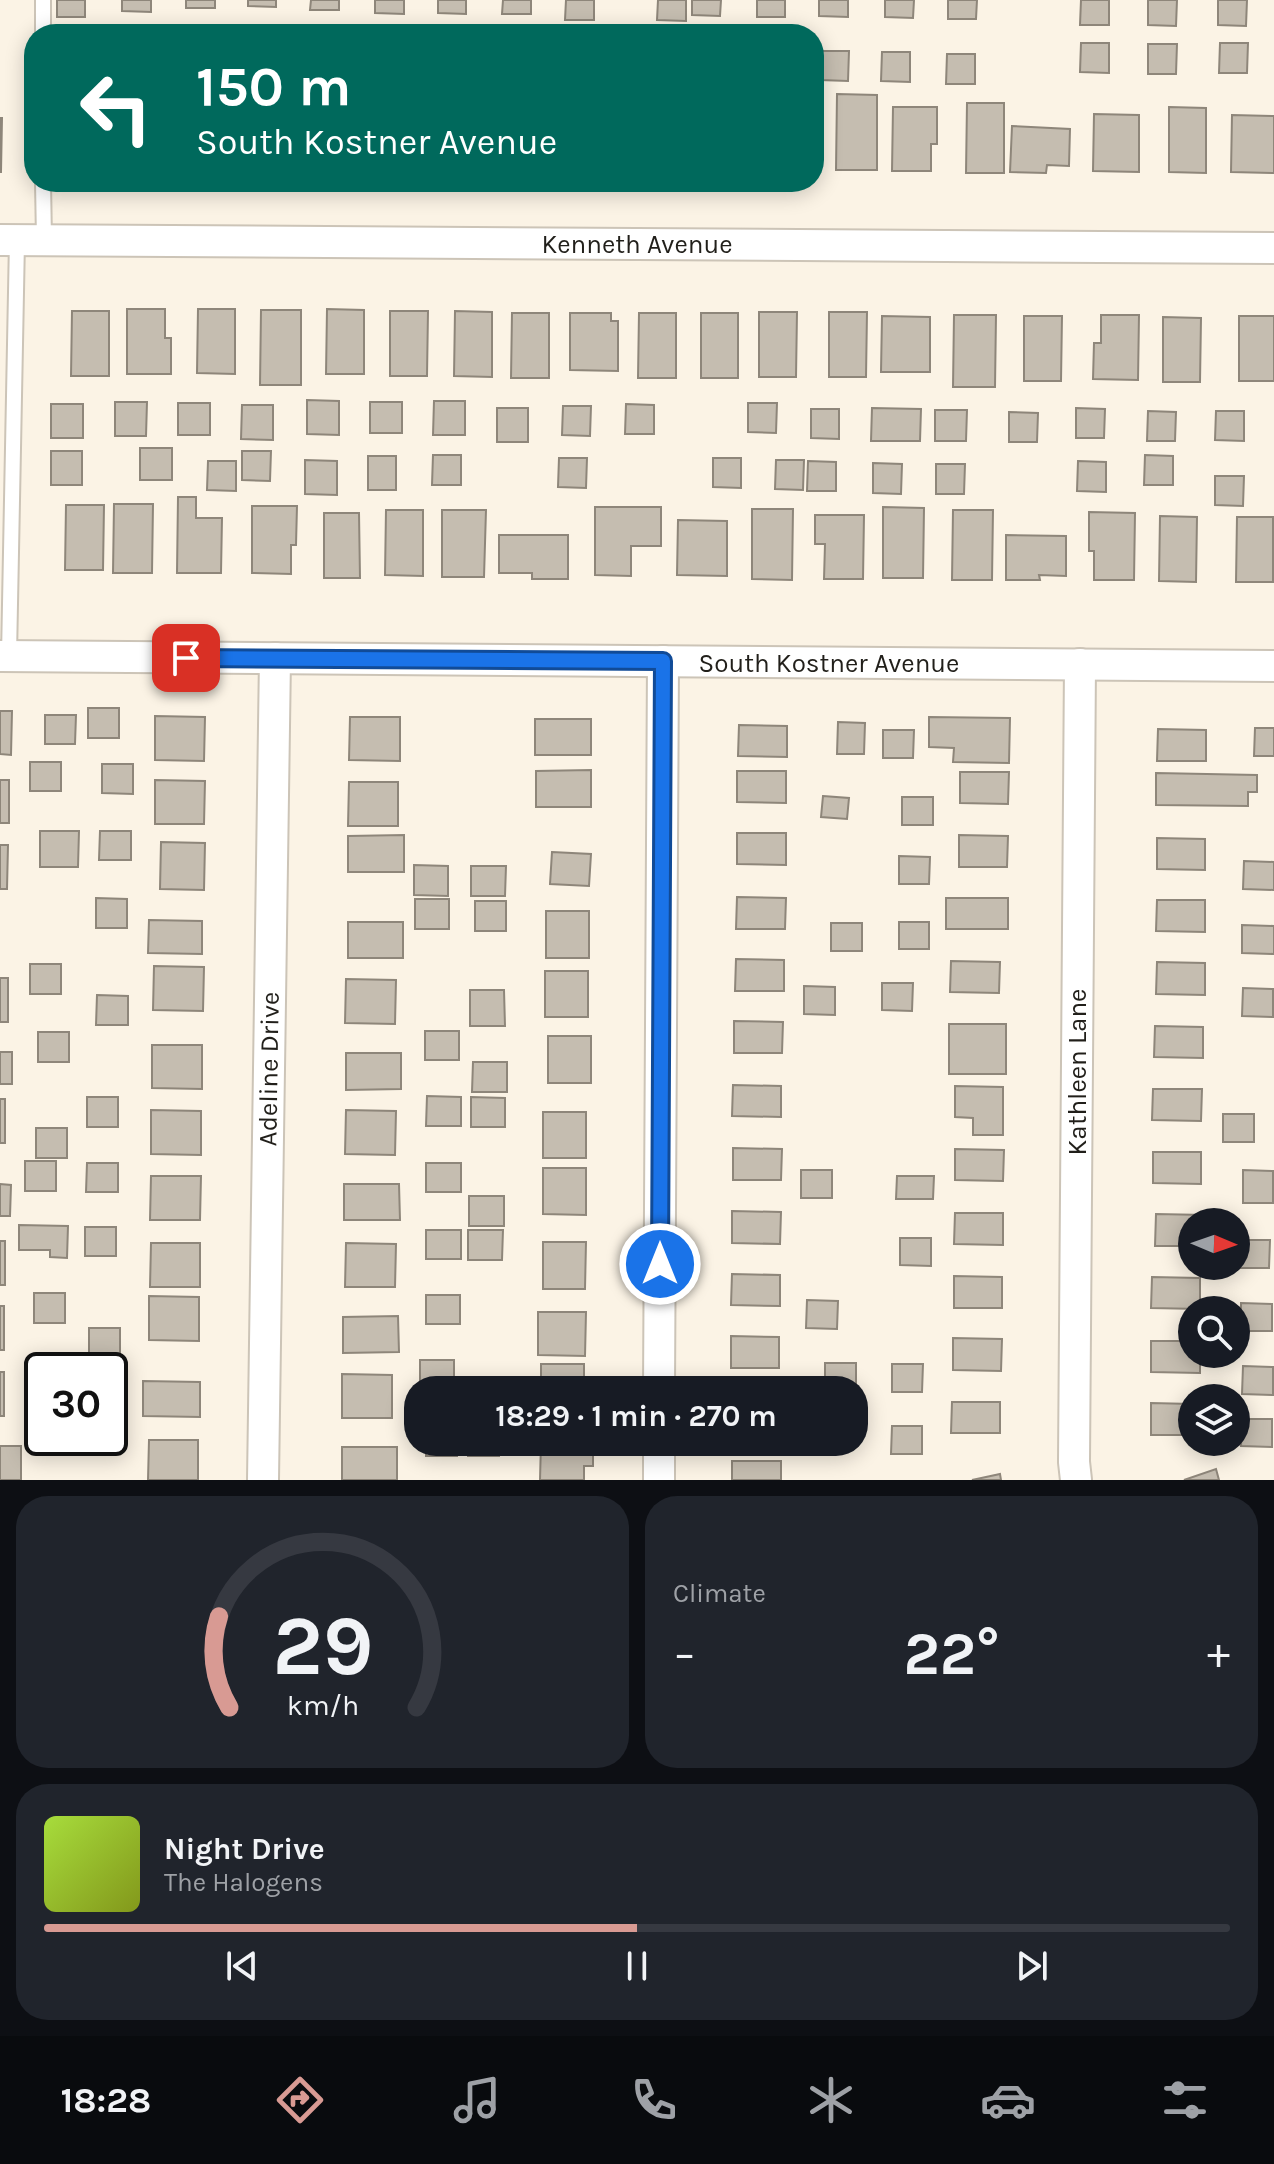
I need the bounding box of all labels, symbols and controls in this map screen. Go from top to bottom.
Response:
text: 150 m [196,54,351,119]
icon: left [64,56,168,160]
text: South Kostner Avenue [196,121,557,163]
street label: Kenneth Avenue [541,229,733,260]
pin [152,624,220,692]
icon: arrive [164,636,208,680]
street label: South Kostner Avenue [699,648,959,679]
street label: Kathleen Lane [1062,989,1093,1155]
street label: Adeline Drive [252,991,286,1147]
north arrow [1178,1208,1250,1280]
map controls [1178,1208,1250,1456]
position arrow [618,1222,702,1306]
button: search [1178,1296,1250,1368]
speed limit sign: 30 [24,1352,128,1456]
button: layers [1178,1384,1250,1456]
text: 18:29 · 1 min · 270 m [495,1398,777,1434]
text: Climate [673,1578,766,1609]
text: 29 [272,1598,373,1695]
text: 22° [904,1619,999,1689]
text: − [673,1628,696,1679]
text: + [1207,1628,1230,1679]
text: km/h [286,1689,359,1722]
text: Night Drive [164,1831,325,1867]
text: The Halogens [164,1867,323,1898]
icon: previous [220,1944,264,1988]
icon: pause [615,1944,659,1988]
icon: next [1010,1944,1054,1988]
icon: directions [272,2072,328,2128]
icon: music [449,2072,505,2128]
icon: phone [626,2072,682,2128]
icon: climate [803,2072,859,2128]
icon: car [980,2072,1036,2128]
icon: filters [1157,2072,1213,2128]
text: 18:28 [61,2079,151,2121]

